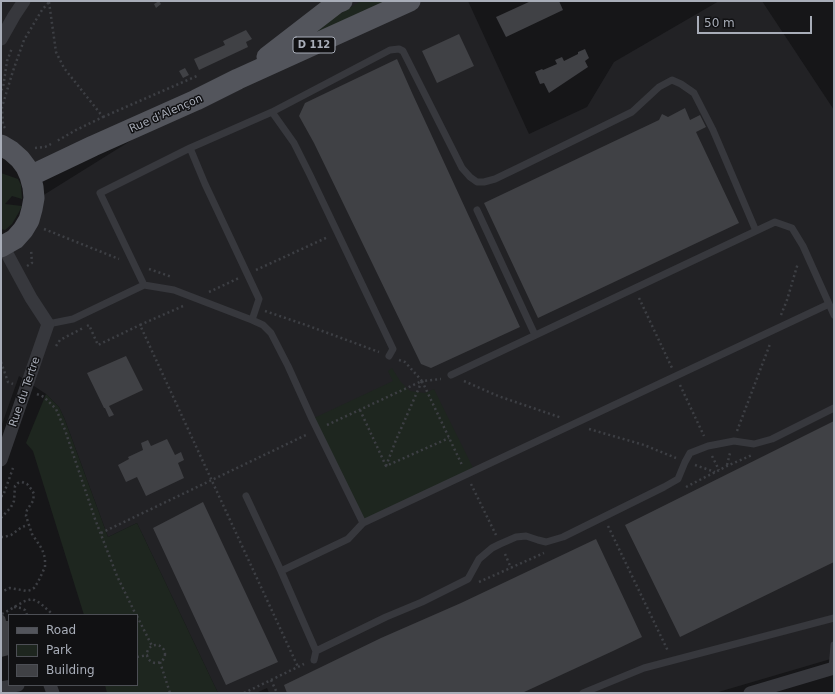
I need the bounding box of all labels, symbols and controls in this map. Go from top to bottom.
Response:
scale bar [699,8,814,34]
text: 50 m [704,16,735,30]
road number: D 112 [293,37,335,53]
street label: Rue d'Alençon [127,92,205,136]
street label: Rue du Tertre [7,355,43,429]
legend [8,614,138,686]
text: Road [46,623,76,637]
text: Park [46,643,72,657]
text: Building [46,663,95,677]

